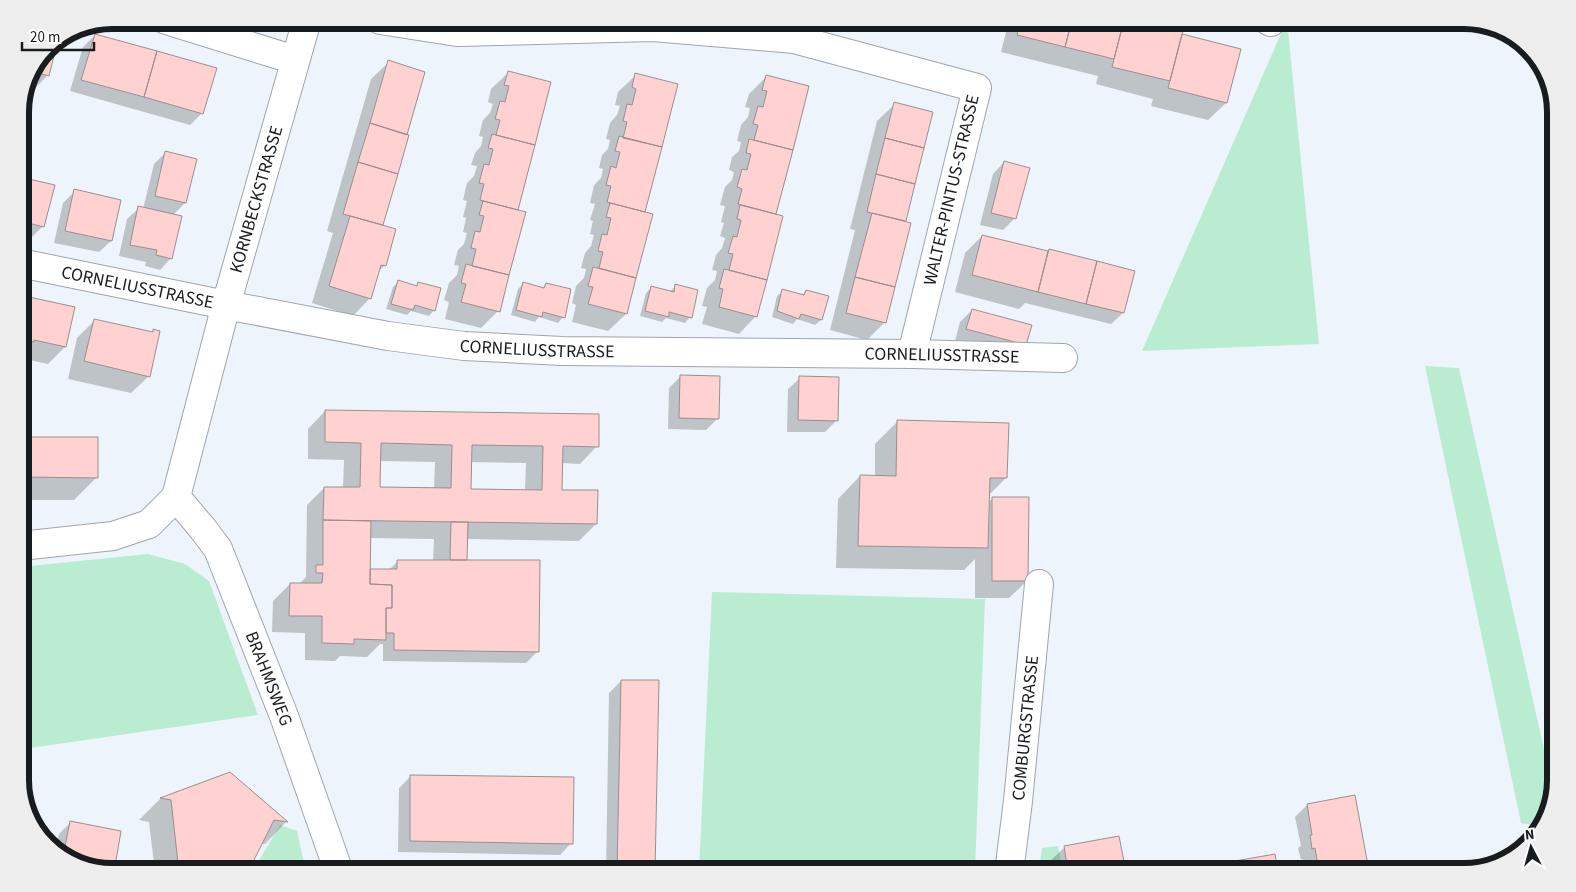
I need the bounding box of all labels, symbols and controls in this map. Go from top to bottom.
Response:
scale bar [22,20,95,52]
text: 20 m [30,27,60,48]
street label: WALTER-PINTUS-STRASSE [917,92,986,288]
street label: KORNBECKSTRASSE [224,123,289,276]
street label: CORNELIUSSTRASSE [59,260,216,315]
street label: CORNELIUSSTRASSE [459,334,615,364]
street label: CORNELIUSSTRASSE [865,342,1020,370]
street label: BRAHMSWEG [239,628,298,729]
street label: COMBURGSTRASSE [1006,654,1045,802]
north arrow [1506,822,1556,872]
text: N [1524,825,1535,845]

